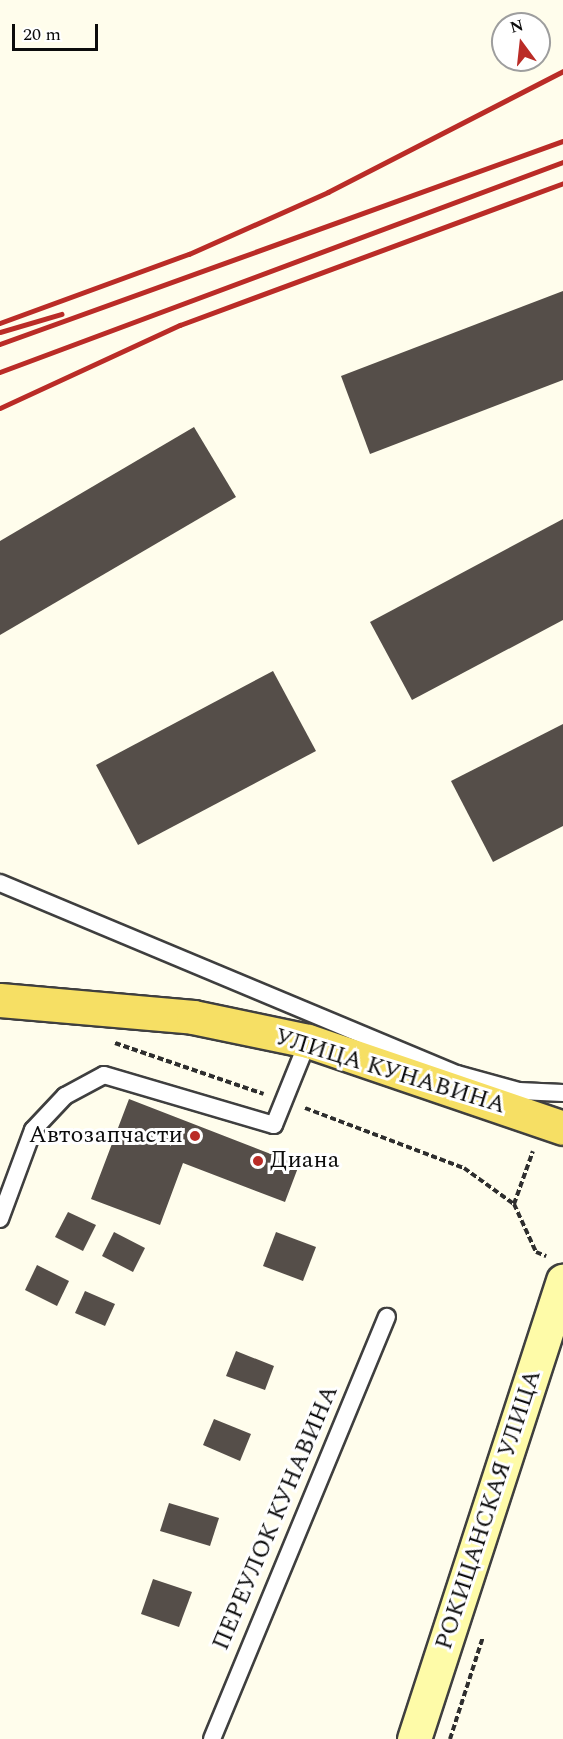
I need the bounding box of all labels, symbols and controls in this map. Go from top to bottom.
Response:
scale bar [15,12,100,50]
north arrow [491,12,551,72]
text: N [507,13,526,40]
text: 20 m [23,21,61,48]
street label: УЛИЦА КУНАВИНА [271,1023,509,1121]
place label: Автозапчасти [29,1122,183,1150]
marker: Автозапчасти [188,1129,202,1143]
place label: Диана [270,1147,340,1175]
marker: Диана [251,1154,265,1168]
street label: РОКИЦАНСКАЯ УЛИЦА [430,1367,548,1653]
street label: ПЕРЕУЛОК КУНАВИНА [207,1381,345,1655]

